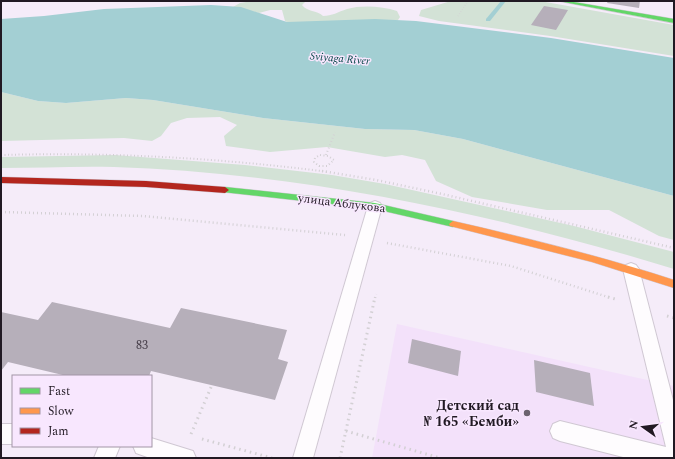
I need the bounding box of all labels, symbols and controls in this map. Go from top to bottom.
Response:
water label: Sviyaga River [309,47,371,70]
street label: улица Аблукова [296,189,387,218]
house number: 83 [136,336,148,355]
legend [12,375,152,447]
text: Fast [48,382,70,401]
place label: Детский сад № 165 «Бемби» [424,395,519,432]
text: Slow [48,402,74,421]
north arrow [623,407,663,447]
marker: Детский сад № 165 «Бемби» [522,408,532,418]
text: N [624,418,643,431]
text: Jam [48,422,69,441]

